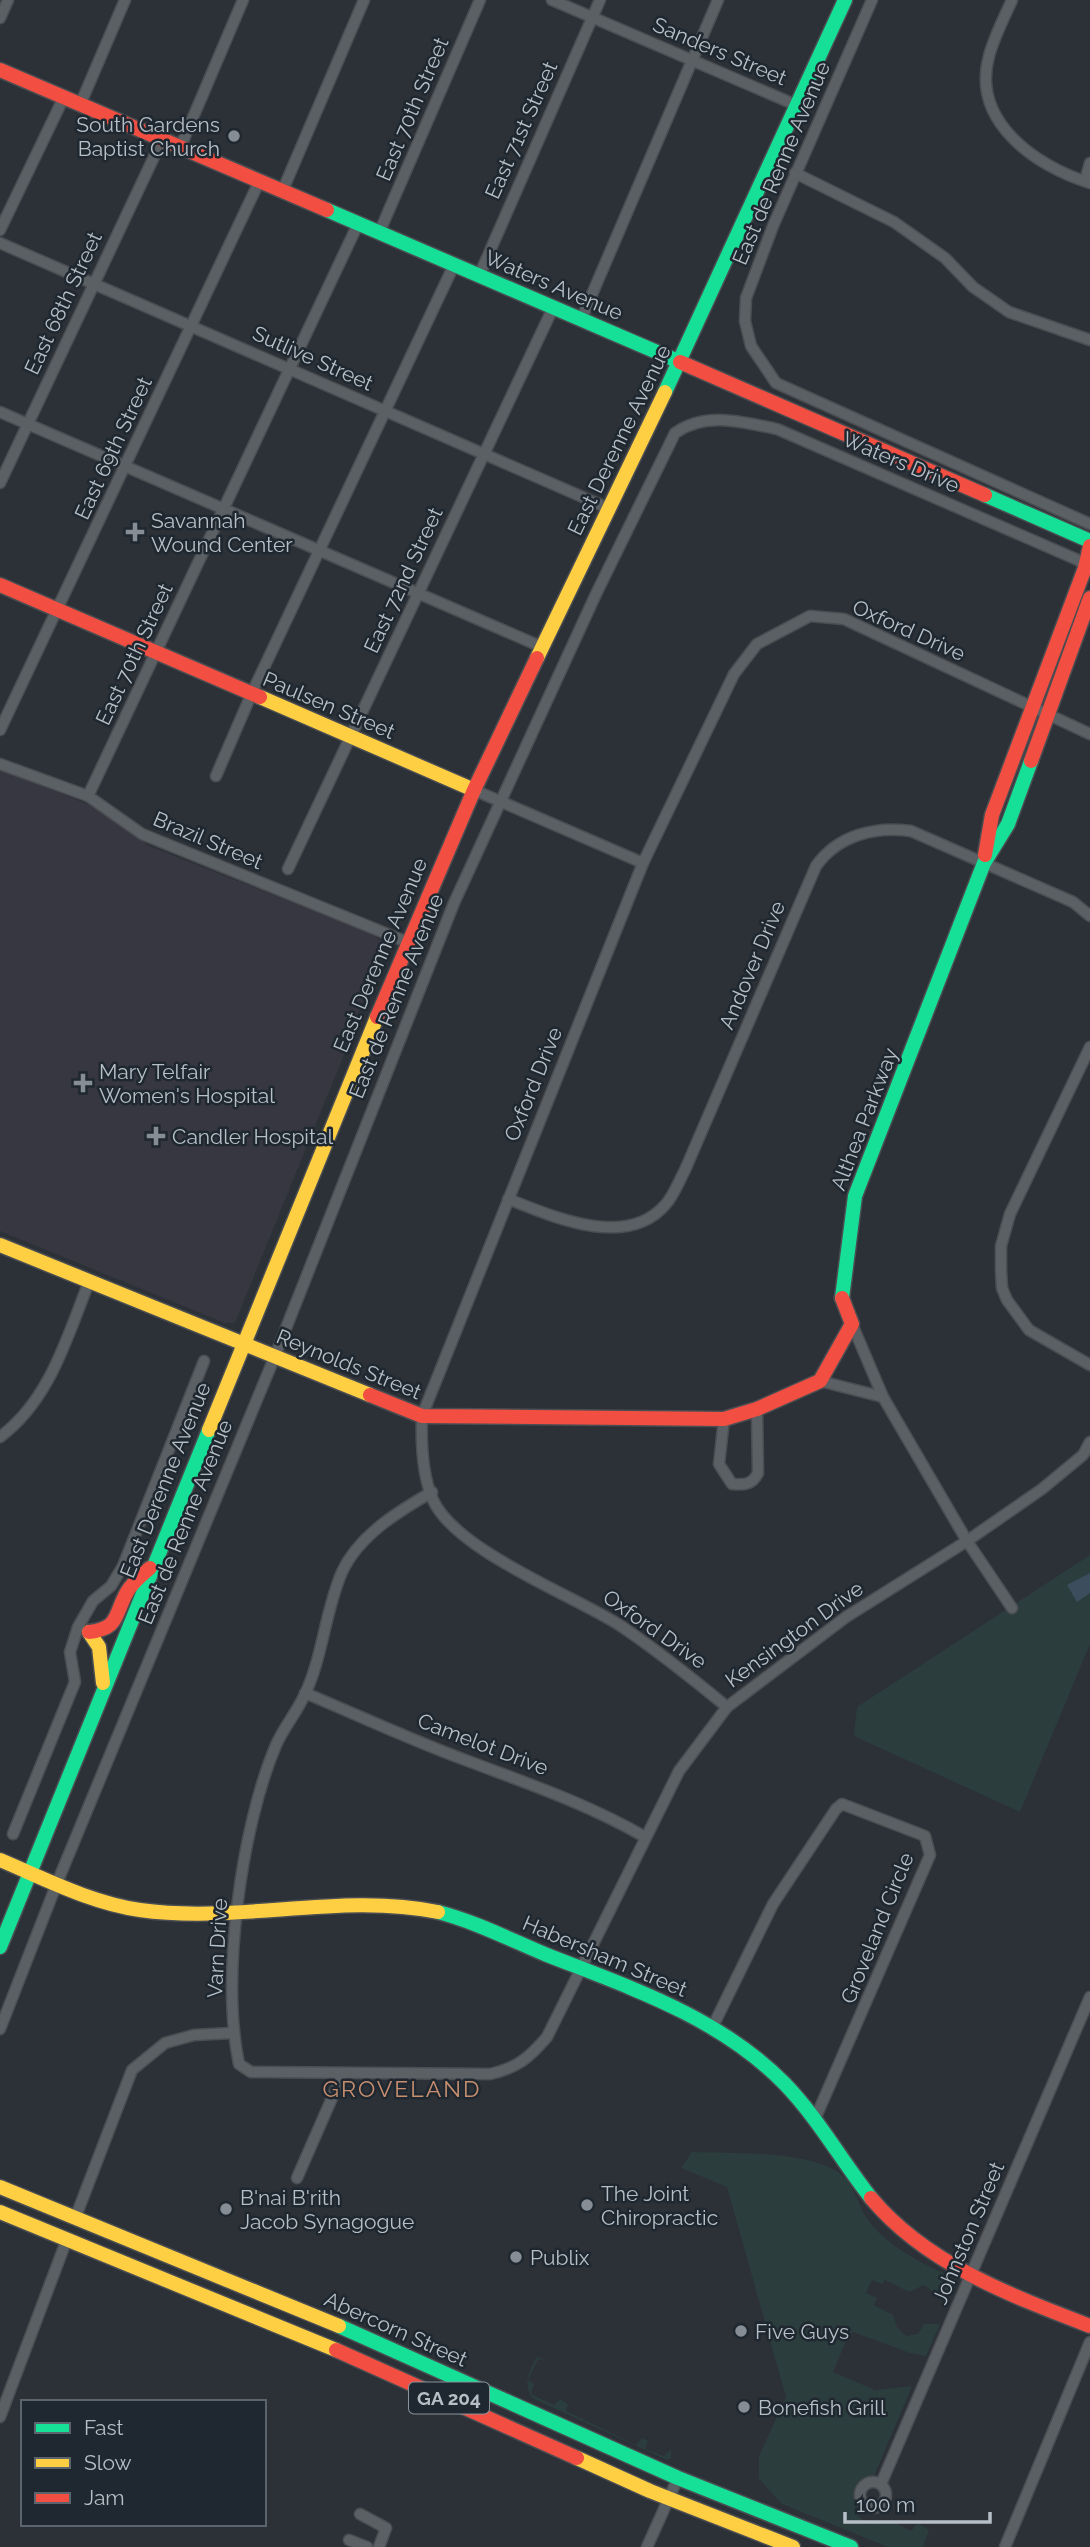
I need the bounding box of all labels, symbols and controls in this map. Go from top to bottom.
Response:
street label: Sanders Street [649,12,791,90]
street label: East 70th Street [370,33,454,185]
street label: East 71st Street [480,57,562,203]
street label: East de Renne Avenue [727,58,835,268]
place label: South Gardens Baptist Church [76,112,220,161]
marker: South Gardens Baptist Church [226,128,242,144]
street label: East 68th Street [19,228,107,378]
street label: Waters Avenue [481,245,627,325]
street label: Sutlive Street [249,320,377,396]
street label: East Derenne Avenue [562,341,676,539]
street label: East 69th Street [69,373,157,523]
street label: Waters Drive [839,426,963,498]
street label: East 72nd Street [358,503,448,657]
place label: Savannah Wound Center [151,508,293,557]
marker: Savannah Wound Center [125,522,145,542]
street label: East 70th Street [90,579,178,729]
street label: Oxford Drive [849,594,969,666]
street label: Paulsen Street [259,666,399,744]
street label: Brazil Street [150,806,266,874]
street label: East Derenne Avenue [328,854,432,1056]
street label: East de Renne Avenue [344,890,448,1102]
street label: Andover Drive [714,897,790,1033]
street label: Oxford Drive [499,1023,567,1145]
street label: Althea Parkway [825,1044,903,1194]
place label: Mary Telfair Women's Hospital [99,1059,275,1108]
marker: Mary Telfair Women's Hospital [73,1073,93,1093]
place label: Candler Hospital [172,1124,333,1149]
marker: Candler Hospital [146,1126,166,1146]
street label: Reynolds Street [273,1324,425,1404]
street label: East Derenne Avenue [114,1379,216,1581]
street label: East de Renne Avenue [133,1416,237,1628]
street label: Kensington Drive [720,1576,868,1692]
street label: Oxford Drive [598,1584,712,1674]
street label: Camelot Drive [414,1708,552,1780]
street label: Groveland Circle [835,1849,919,2007]
street label: Varn Drive [202,1898,232,1998]
street label: Habersham Street [519,1910,691,2002]
district label: GROVELAND [323,2075,481,2102]
street label: Johnston Street [927,2158,1009,2308]
place label: The Joint Chiropractic [601,2181,718,2230]
place label: B'nai B'rith Jacob Synagogue [240,2185,414,2234]
marker: The Joint Chiropractic [579,2197,595,2213]
marker: B'nai B'rith Jacob Synagogue [218,2201,234,2217]
place label: Publix [530,2245,590,2270]
marker: Publix [508,2249,524,2265]
street label: Abercorn Street [321,2286,471,2372]
place label: Five Guys [755,2319,849,2344]
marker: Five Guys [733,2323,749,2339]
road number: GA 204 [409,2382,489,2414]
place label: Bonefish Grill [758,2395,886,2420]
marker: Bonefish Grill [736,2399,752,2415]
legend [21,2400,266,2526]
text: Fast [84,2415,124,2440]
text: Slow [84,2450,132,2475]
scale bar [845,2480,990,2524]
text: Jam [84,2485,125,2510]
text: 100 m [856,2492,915,2517]

